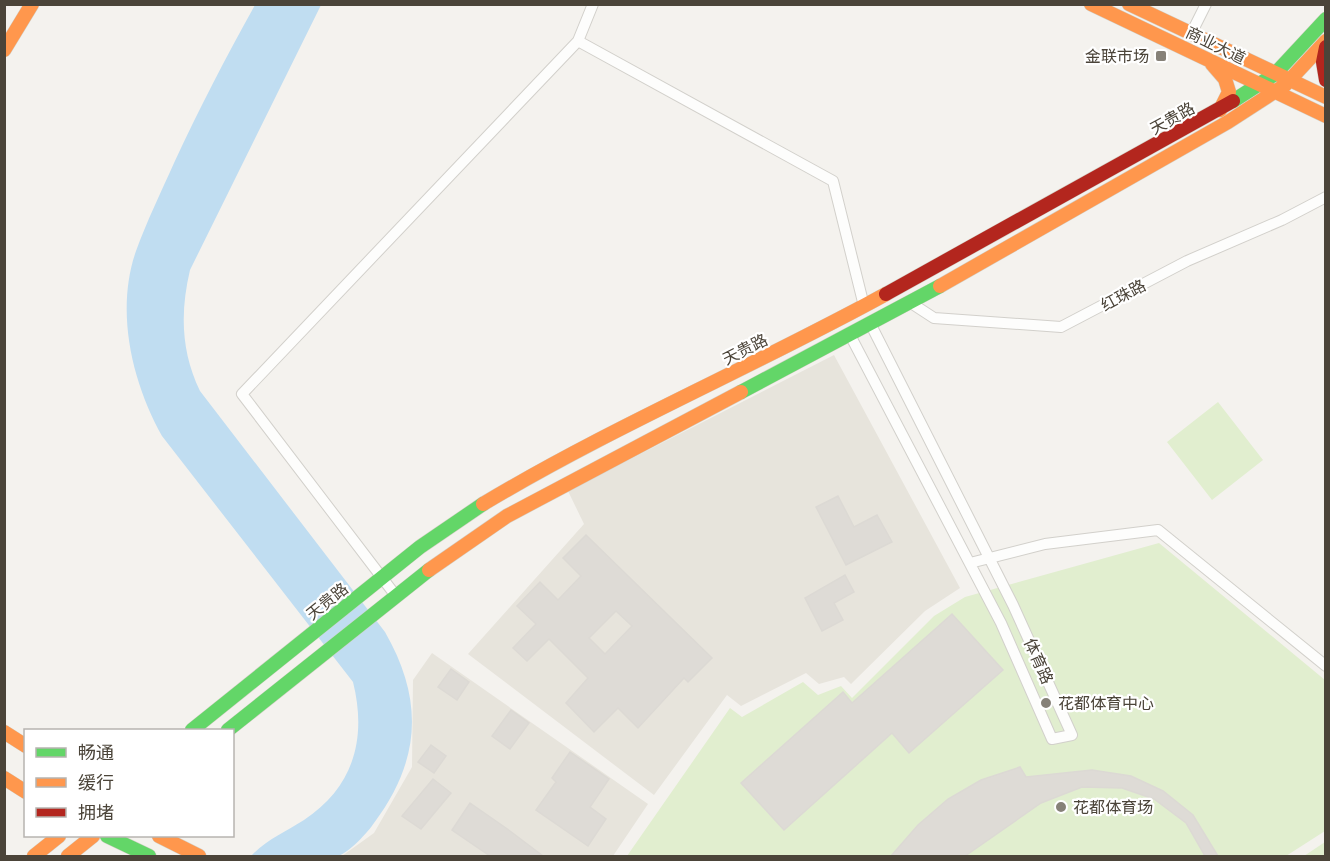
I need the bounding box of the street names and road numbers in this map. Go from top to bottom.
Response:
street label: 商业大道 [1182,22,1249,70]
street label: 天贵路 [1146,98,1199,140]
street label: 红珠路 [1097,275,1150,317]
street label: 天贵路 [719,329,772,371]
street label: 天贵路 [302,578,353,625]
street label: 体育路 [1018,635,1058,688]

